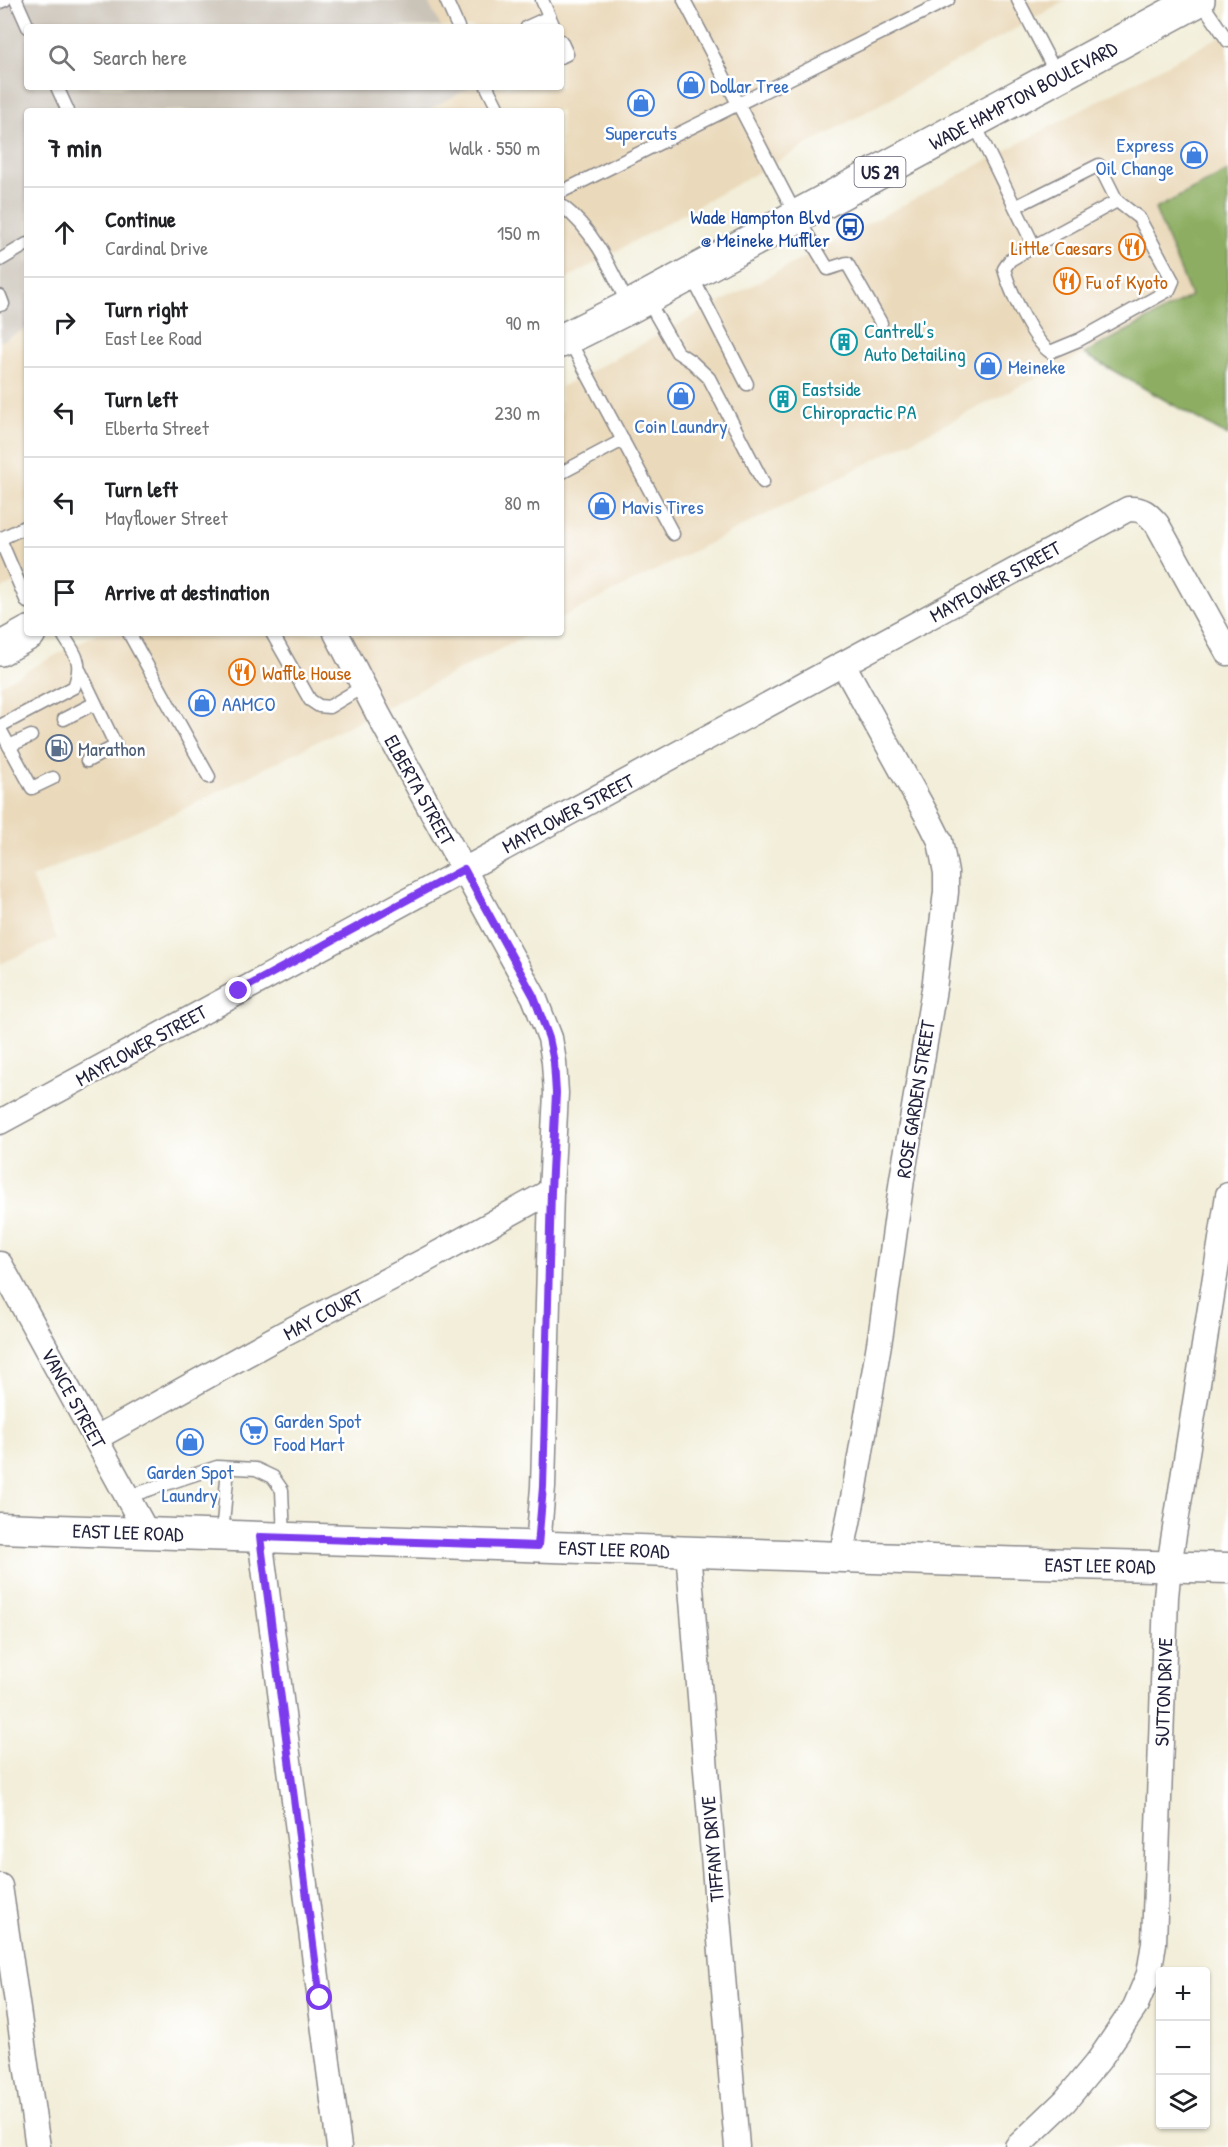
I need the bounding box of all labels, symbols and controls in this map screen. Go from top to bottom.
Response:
search box [24,24,564,90]
street label: WADE HAMPTON BOULEVARD [924,34,1122,156]
icon: search [45,41,78,74]
text: Search here [93,42,187,72]
shop icon: Dollar Tree [676,70,706,100]
place label: Dollar Tree [710,72,789,99]
shop icon: Supercuts [626,88,656,118]
place label: Supercuts [605,119,677,146]
text: 7 min [48,130,102,165]
place label: Express Oil Change [1095,131,1174,181]
text: Walk · 550 m [449,134,540,161]
shop icon: Express Oil Change [1179,140,1209,170]
road number: US 29 [854,157,906,187]
place label: Wade Hampton Blvd @ Meineke Muffler [690,203,830,253]
text: Continue [105,204,176,234]
bus stop icon: Wade Hampton Blvd @ Meineke Muffler [835,212,865,242]
icon: ahead [48,216,81,249]
text: 150 m [497,219,540,246]
restaurant icon: Little Caesars [1117,232,1147,262]
text: Cardinal Drive [105,234,208,261]
place label: Little Caesars [1011,234,1112,261]
restaurant icon: Fu of Kyoto [1052,266,1082,296]
place label: Fu of Kyoto [1085,268,1168,295]
text: Turn right [105,294,188,324]
icon: right [48,306,81,339]
text: 90 m [506,309,540,336]
place label: Cantrell's Auto Detailing [864,317,966,367]
text: East Lee Road [105,324,202,351]
building icon: Cantrell's Auto Detailing [829,327,859,357]
shop icon: Meineke [973,351,1003,381]
place label: Meineke [1008,353,1066,380]
place label: Eastside Chiropractic PA [802,375,917,425]
shop icon: Coin Laundry [666,381,696,411]
text: Turn left [105,384,178,414]
building icon: Eastside Chiropractic PA [768,384,798,414]
icon: left [48,396,81,429]
text: 230 m [495,399,540,426]
place label: Coin Laundry [634,412,728,439]
text: Elberta Street [105,414,209,441]
text: Turn left [105,474,178,504]
icon: left [48,486,81,519]
text: 80 m [504,489,540,516]
shop icon: Mavis Tires [587,491,617,521]
place label: Mavis Tires [622,493,704,520]
text: Mayflower Street [105,504,228,531]
street label: MAYFLOWER STREET [925,533,1066,628]
icon: arrive [48,576,81,609]
text: Arrive at destination [105,577,270,607]
restaurant icon: Waffle House [227,657,257,687]
place label: Waffle House [262,659,352,686]
shop icon: AAMCO [187,688,217,718]
place label: AAMCO [222,690,276,717]
street label: ELBERTA STREET [378,730,462,851]
fuel station icon: Marathon [44,733,74,763]
place label: Marathon [78,735,146,762]
street label: MAYFLOWER STREET [497,766,639,859]
route end [225,977,251,1003]
street label: MAYFLOWER STREET [71,997,212,1092]
street label: ROSE GARDEN STREET [889,1017,941,1180]
street label: MAY COURT [278,1281,368,1346]
street label: VANCE STREET [35,1343,113,1454]
place label: Garden Spot Food Mart [273,1407,362,1457]
supermarket icon: Garden Spot Food Mart [239,1416,269,1446]
shop icon: Garden Spot Laundry [175,1427,205,1457]
place label: Garden Spot Laundry [146,1458,235,1508]
street label: EAST LEE ROAD [72,1517,184,1547]
street label: EAST LEE ROAD [558,1534,670,1564]
street label: EAST LEE ROAD [1044,1551,1156,1579]
street label: SUTTON DRIVE [1148,1637,1178,1747]
street label: TIFFANY DRIVE [694,1795,730,1903]
map controls [1156,1967,1210,2129]
button: + [1156,1967,1210,2021]
route start [306,1984,332,2010]
button: − [1156,2021,1210,2075]
button: layers [1156,2075,1210,2129]

